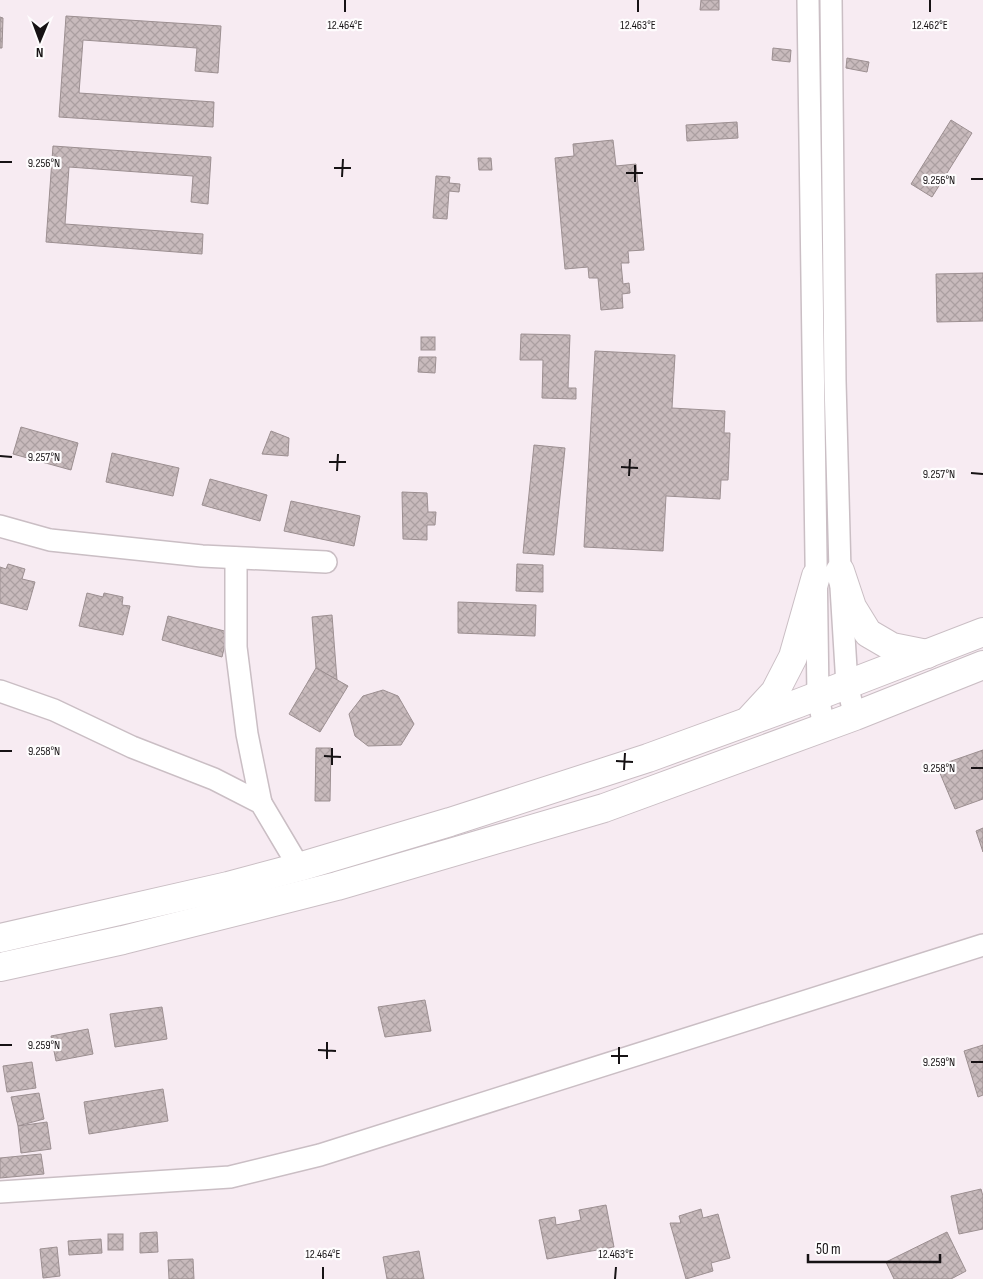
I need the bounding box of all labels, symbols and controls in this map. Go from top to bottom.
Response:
north arrow [15,15,65,65]
text: 12.464°E [327,18,363,33]
text: 12.463°E [620,18,656,33]
text: 12.462°E [912,18,948,33]
text: N [36,44,44,61]
text: 9.256°N [28,156,60,171]
text: 9.256°N [923,173,955,188]
text: 9.257°N [28,450,60,465]
text: 9.257°N [923,467,955,482]
text: 9.258°N [28,744,60,759]
text: 9.258°N [923,761,955,776]
text: 9.259°N [28,1038,60,1053]
text: 9.259°N [923,1055,955,1070]
scale bar [808,1232,940,1264]
text: 50 m [816,1240,841,1259]
text: 12.464°E [305,1247,341,1262]
text: 12.463°E [598,1247,634,1262]

